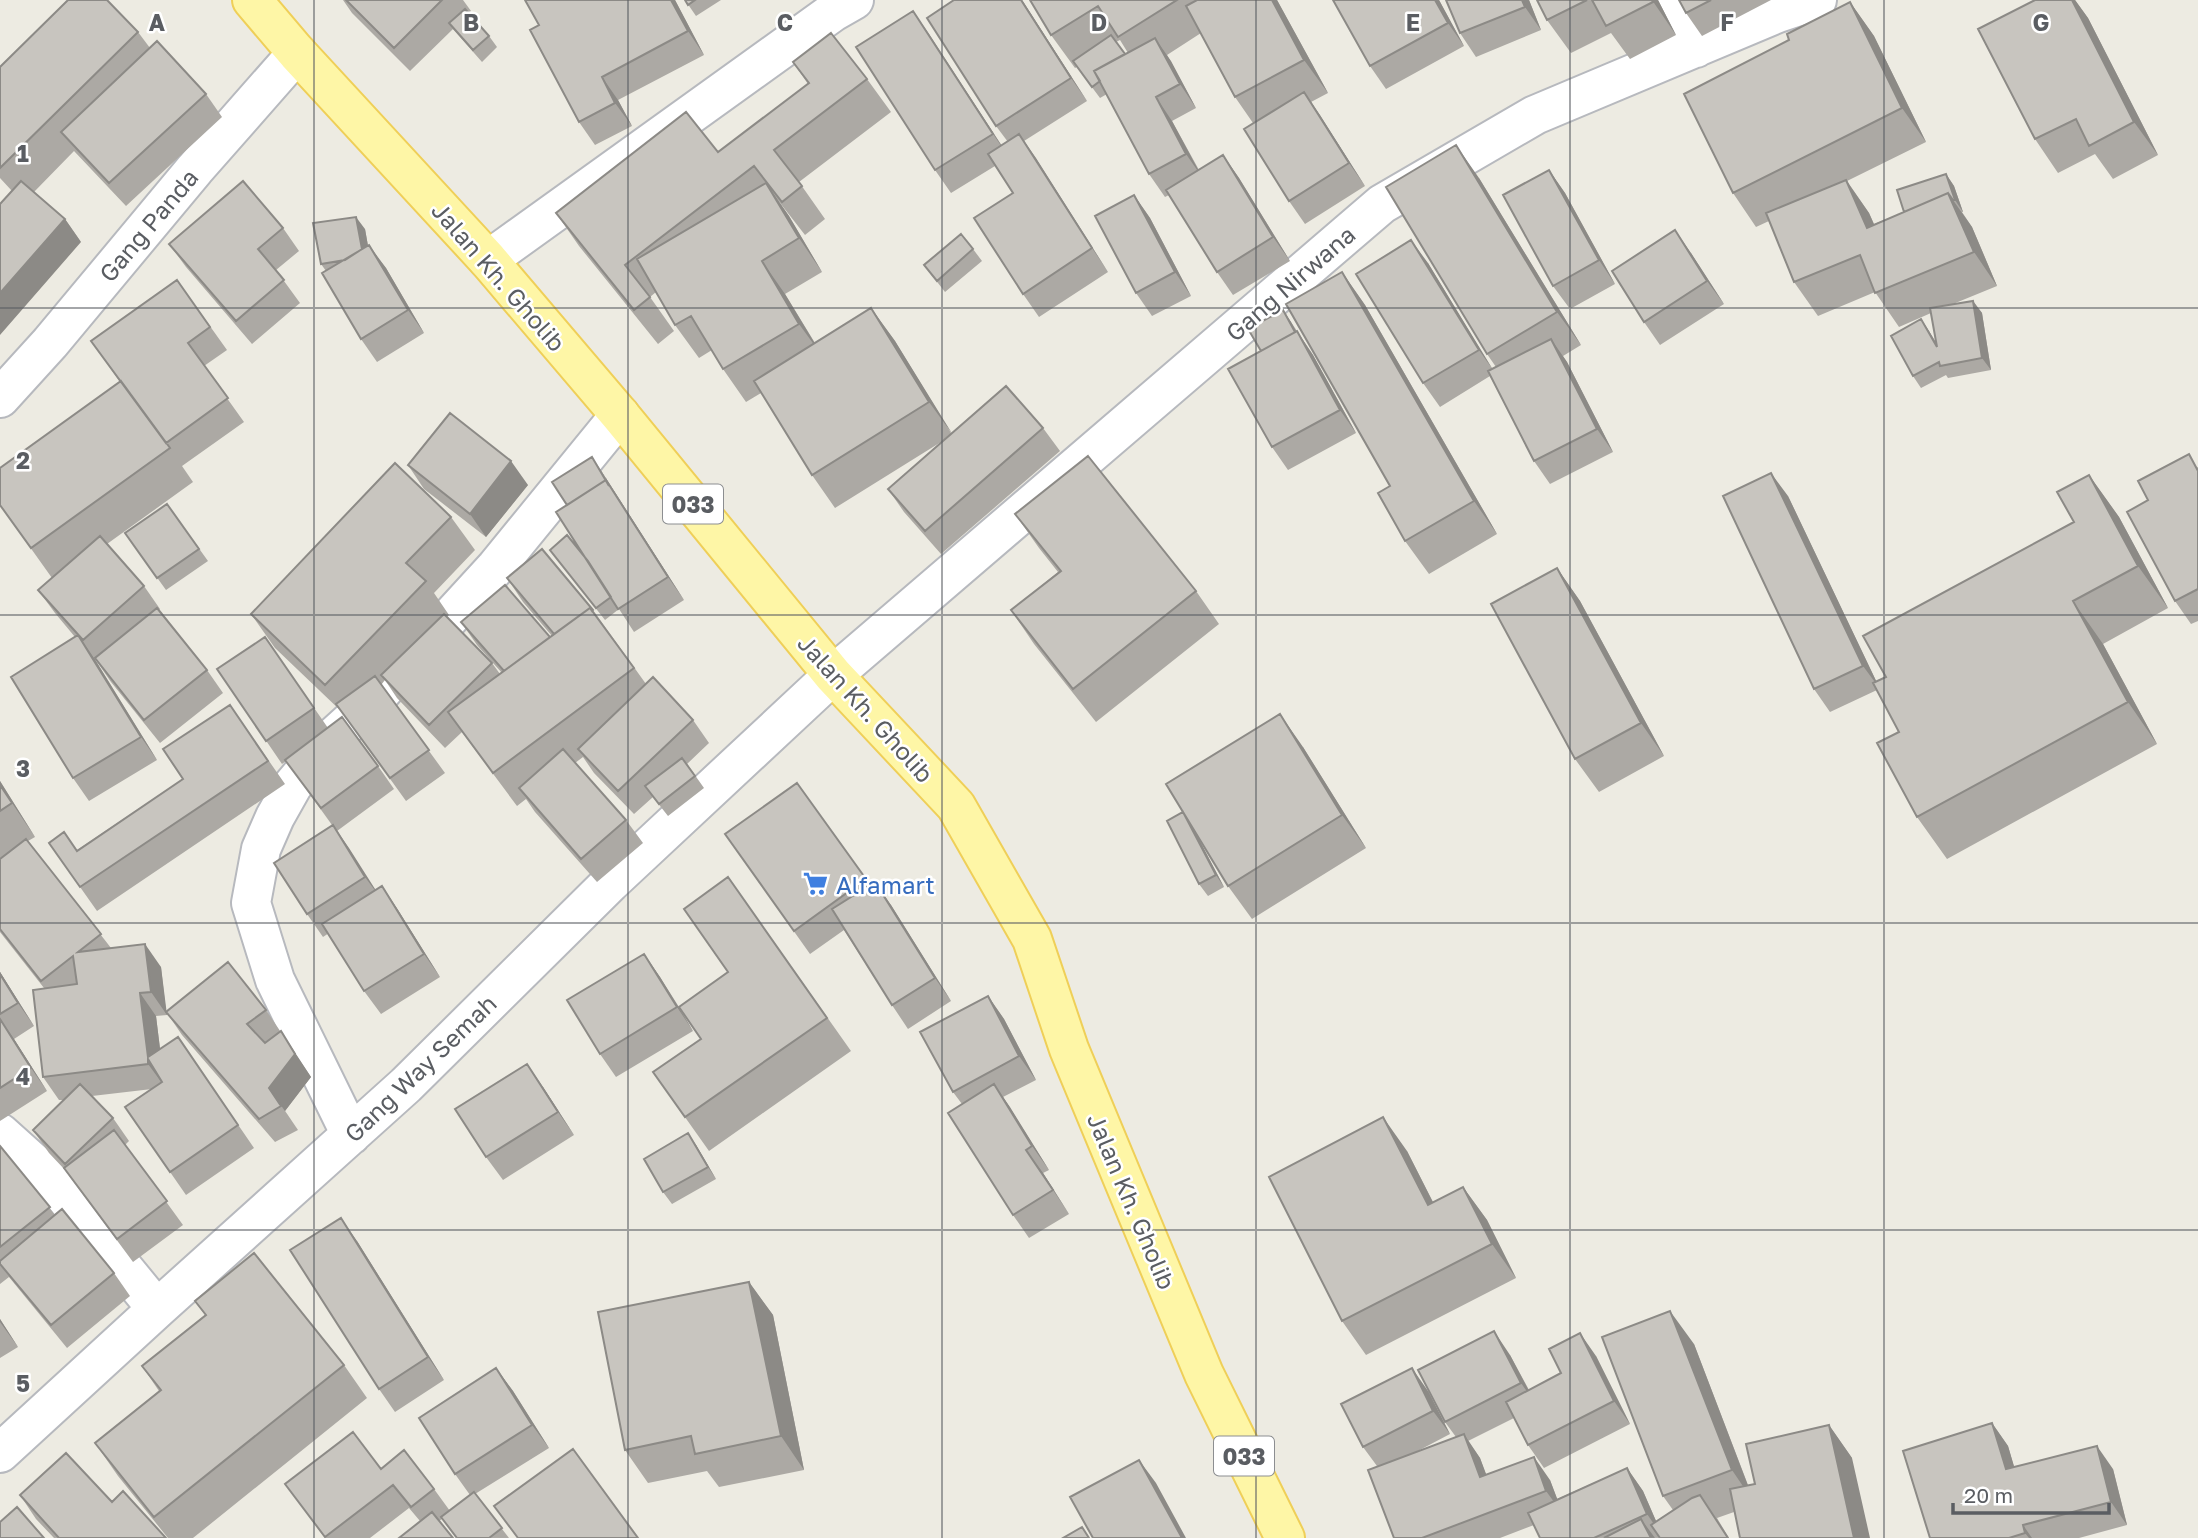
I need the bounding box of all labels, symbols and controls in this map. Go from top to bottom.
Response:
text: A [149,8,166,36]
text: B [463,8,479,36]
text: C [777,8,793,36]
text: D [1091,8,1107,36]
text: E [1406,8,1420,36]
text: F [1720,8,1734,36]
text: G [2033,8,2049,36]
text: 1 [17,139,29,167]
street label: Gang Panda [92,163,204,287]
street label: Jalan Kh. Gholib [426,195,572,357]
street label: Gang Nirwana [1220,219,1360,347]
text: 2 [16,446,30,474]
road number: 033 [663,484,723,524]
street label: Jalan Kh. Gholib [792,628,940,788]
text: 3 [16,754,30,782]
supermarket icon: Alfamart [802,870,830,898]
place label: Alfamart [836,870,935,899]
street label: Gang Way Semah [338,988,502,1148]
text: 4 [16,1062,30,1090]
street label: Jalan Kh. Gholib [1082,1109,1182,1293]
text: 5 [16,1369,30,1397]
road number: 033 [1214,1436,1274,1476]
scale bar [1953,1472,2109,1516]
text: 20 m [1964,1482,2013,1508]

